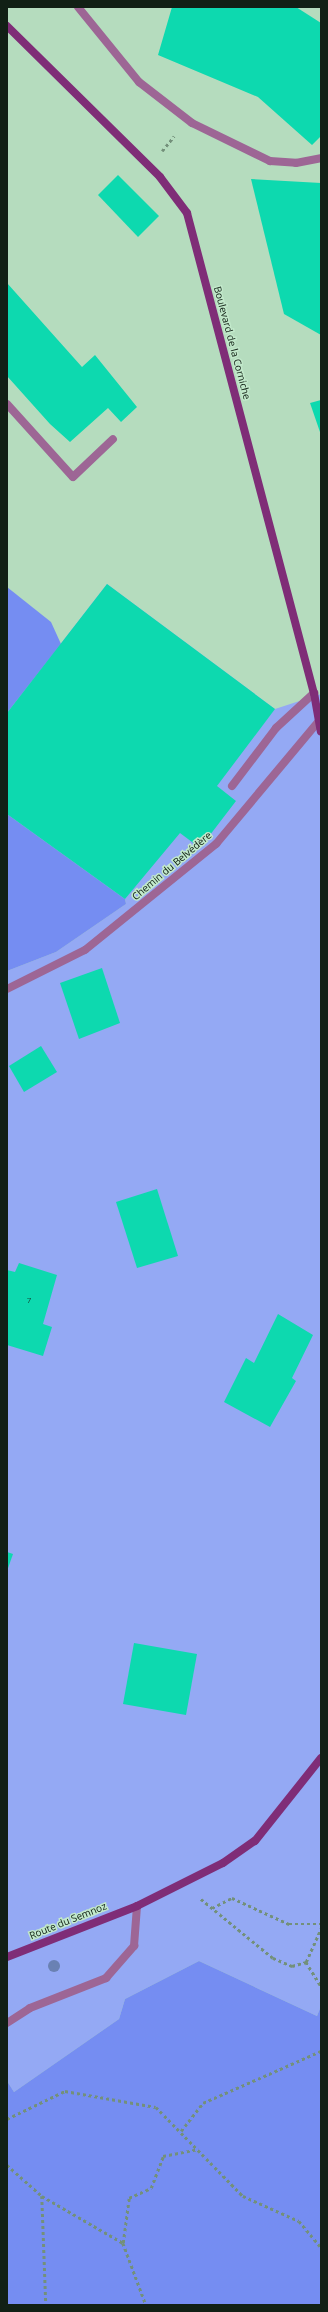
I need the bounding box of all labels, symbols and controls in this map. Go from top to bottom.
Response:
street label: Boulevard de la Corniche [211,285,253,401]
street label: Chemin du Belvédère [130,829,214,903]
house number: 7 [27,1295,31,1305]
street label: Route du Semnoz [28,1900,108,1942]

